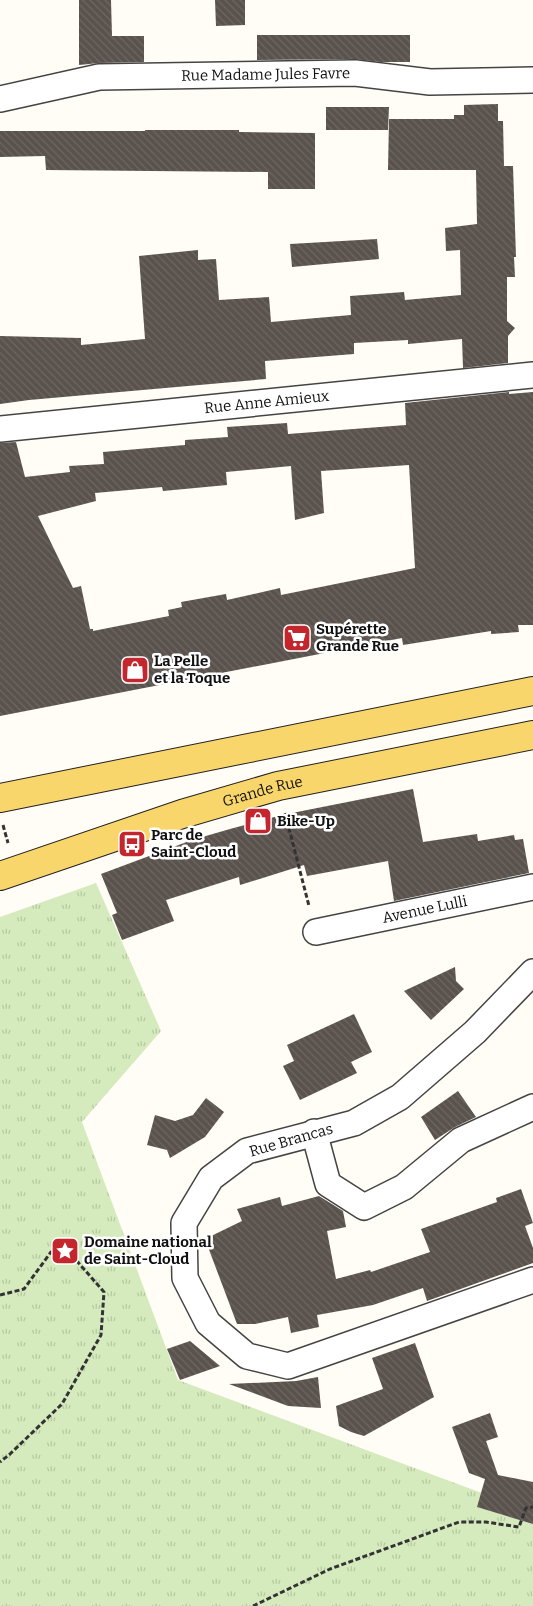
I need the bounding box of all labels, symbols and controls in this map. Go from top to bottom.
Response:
street label: Rue Madame Jules Favre [181,64,350,85]
street label: Rue Anne Amieux [203,387,331,417]
place label: Supérette Grande Rue [316,620,399,655]
supermarket icon: Supérette Grande Rue [282,623,312,653]
place label: La Pelle et la Toque [154,652,230,687]
shop icon: La Pelle et la Toque [120,655,150,685]
street label: Grande Rue [220,772,304,811]
shop icon: Bike-Up [243,806,273,836]
place label: Bike-Up [277,812,335,830]
place label: Parc de Saint-Cloud [151,826,236,861]
bus stop icon: Parc de Saint-Cloud [117,829,147,859]
street label: Avenue Lulli [381,892,469,927]
street label: Rue Brancas [247,1119,335,1161]
place label: Domaine national de Saint-Cloud [84,1233,212,1268]
place icon: Domaine national de Saint-Cloud [50,1236,80,1266]

